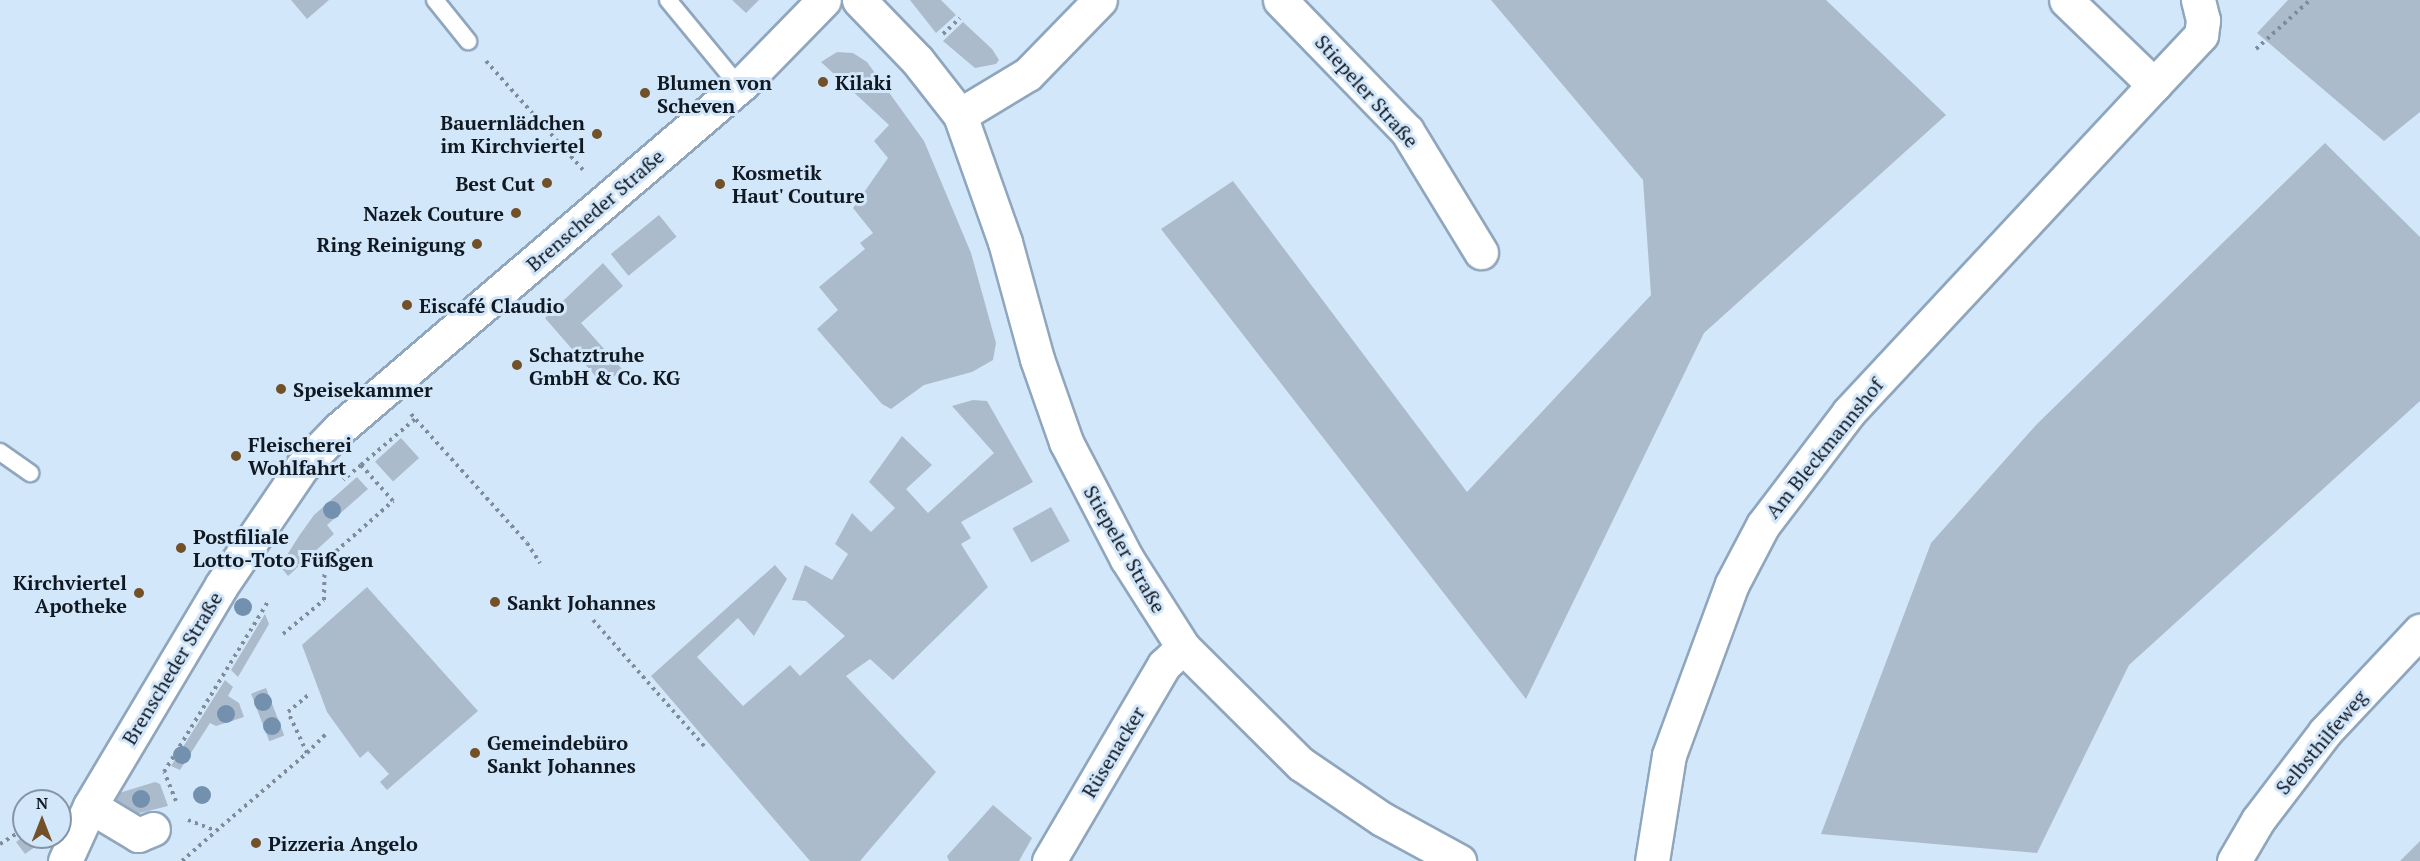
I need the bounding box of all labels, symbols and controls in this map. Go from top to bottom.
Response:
street label: Stiepeler Straße [1310,30,1424,152]
place label: Blumen von Scheven [657,70,772,117]
place label: Kilaki [835,70,892,94]
marker: Kilaki [816,75,830,89]
marker: Blumen von Scheven [638,86,652,100]
place label: Bauernlädchen im Kirchviertel [440,110,585,157]
marker: Bauernlädchen im Kirchviertel [590,127,604,141]
street label: Brenscheder Straße [521,144,669,276]
place label: Kosmetik Haut' Couture [732,160,866,207]
place label: Best Cut [455,171,535,195]
marker: Best Cut [540,176,554,190]
marker: Kosmetik Haut' Couture [713,177,727,191]
place label: Nazek Couture [363,201,504,225]
marker: Nazek Couture [509,206,523,220]
place label: Ring Reinigung [317,232,465,256]
marker: Ring Reinigung [470,237,484,251]
place label: Eiscafé Claudio [419,293,565,317]
marker: Eiscafé Claudio [400,298,414,312]
place label: Schatztruhe GmbH & Co. KG [529,342,681,389]
marker: Schatztruhe GmbH & Co. KG [510,358,524,372]
street label: Am Bleckmannshof [1760,373,1888,523]
place label: Speisekammer [293,377,433,401]
marker: Speisekammer [274,382,288,396]
place label: Fleischerei Wohlfahrt [248,432,352,479]
marker: Fleischerei Wohlfahrt [229,449,243,463]
street label: Stiepeler Straße [1079,481,1171,617]
place label: Postfiliale Lotto-Toto Füßgen [193,524,373,571]
marker: Postfiliale Lotto-Toto Füßgen [174,541,188,555]
place label: Kirchviertel Apotheke [13,570,127,617]
marker: Kirchviertel Apotheke [132,586,146,600]
street label: Brenscheder Straße [117,587,227,749]
place label: Sankt Johannes [507,590,656,614]
marker: Sankt Johannes [488,595,502,609]
street label: Selbsthilfeweg [2270,685,2372,799]
street label: Rüsenacker [1076,702,1150,802]
place label: Gemeindebüro Sankt Johannes [487,730,636,777]
marker: Gemeindebüro Sankt Johannes [468,746,482,760]
north arrow [12,789,72,849]
text: N [36,792,48,814]
place label: Pizzeria Angelo [268,831,418,855]
marker: Pizzeria Angelo [249,836,263,850]

